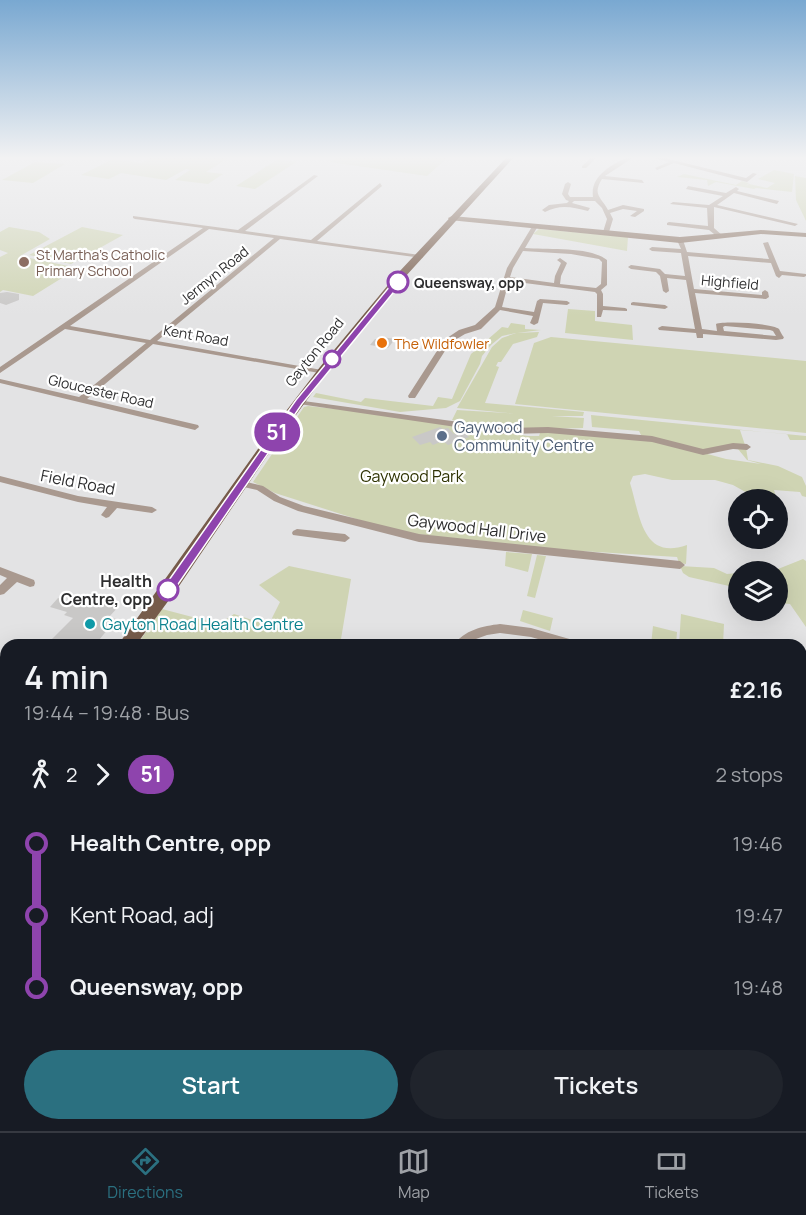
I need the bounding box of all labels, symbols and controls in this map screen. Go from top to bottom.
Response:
street label: Jermyn Road [176,242,252,308]
place label: St Martha's Catholic Primary School [36,245,166,280]
marker: St Martha's Catholic Primary School [17,255,31,269]
street label: Highfield [700,270,760,294]
marker: Queensway, opp [387,271,409,293]
place label: Queensway, opp [414,273,524,292]
street label: Gayton Road [280,314,348,390]
street label: Kent Road [162,320,230,350]
place label: The Wildfowler [394,334,489,353]
marker: The Wildfowler [375,336,389,350]
unlabelled marker [323,350,341,368]
street label: Gloucester Road [47,370,155,412]
line badge: 51 [250,412,304,452]
place label: Gaywood Community Centre [454,416,594,456]
text: 51 [266,418,288,446]
marker: Gaywood Community Centre [435,429,449,443]
street label: Field Road [39,464,117,500]
park label: Gaywood Park [360,465,465,487]
map controls [728,489,788,621]
button: locate [728,489,788,549]
street label: Gaywood Hall Drive [406,509,548,547]
button: layers [728,561,788,621]
place label: Health Centre, opp [61,570,152,610]
marker: Health Centre, opp [157,579,179,601]
place label: Gayton Road Health Centre [102,613,303,635]
marker: Gayton Road Health Centre [83,617,97,631]
text: 4 min [24,654,109,699]
text: £2.16 [730,675,783,705]
text: 19:44 – 19:48 · Bus [24,699,190,726]
icon: walk [24,758,57,791]
icon: forward [86,758,119,791]
text: 51 [140,760,162,788]
text: 2 [66,761,77,788]
text: 2 stops [715,761,783,788]
text: Health Centre, opp [70,828,271,858]
text: 19:46 [733,830,783,857]
text: Kent Road, adj [70,900,214,930]
text: 19:47 [735,902,783,929]
text: Queensway, opp [70,972,243,1002]
text: 19:48 [733,974,783,1001]
button: Start [24,1050,398,1119]
button: Tickets [410,1050,783,1119]
tab: Directions [107,1145,183,1203]
tab: Map [397,1145,430,1203]
tab: Tickets [645,1145,699,1203]

